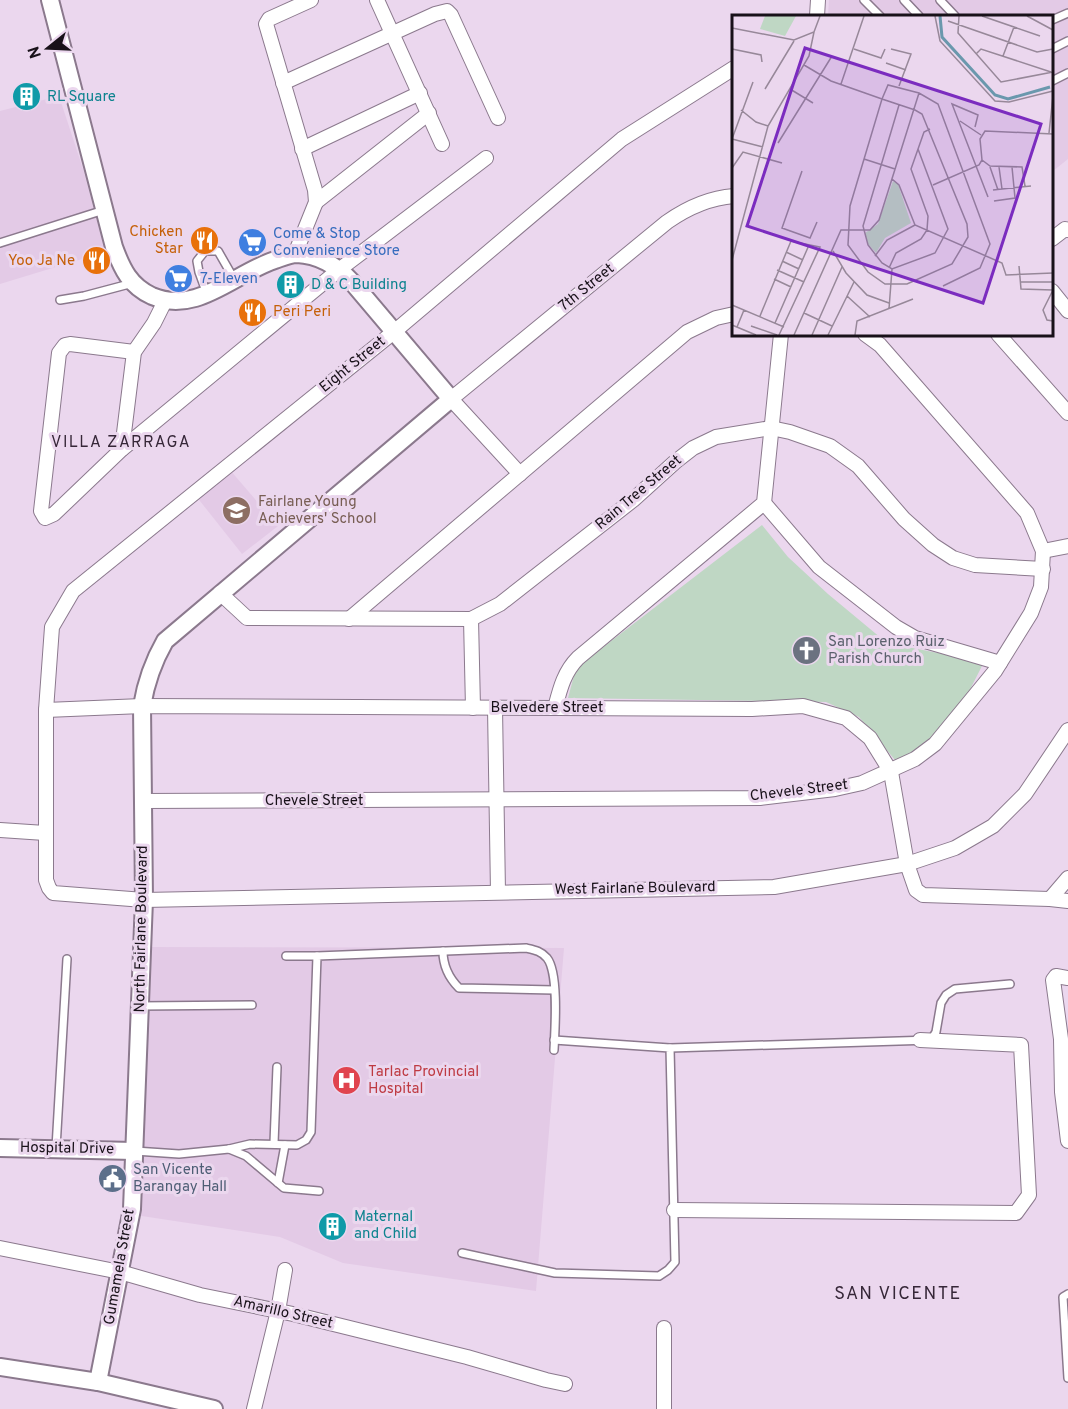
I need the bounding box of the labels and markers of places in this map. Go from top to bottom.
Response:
building icon: RL Square [10,81,42,113]
place label: RL Square [47,88,116,107]
place label: Chicken Star [129,223,183,259]
restaurant icon: Chicken Star [188,225,220,257]
place label: Come & Stop Convenience Store [273,225,400,261]
supermarket icon: Come & Stop Convenience Store [236,227,268,259]
restaurant icon: Yoo Ja Ne [80,245,112,277]
place label: Yoo Ja Ne [8,252,75,271]
supermarket icon: 7-Eleven [163,263,195,295]
building icon: D & C Building [274,269,306,301]
place label: 7-Eleven [200,270,258,289]
place label: D & C Building [311,276,407,295]
restaurant icon: Peri Peri [236,296,268,328]
place label: Peri Peri [273,303,331,322]
place label: Fairlane Young Achievers' School [258,493,377,529]
school or university icon: Fairlane Young Achievers' School [221,495,253,527]
place label: San Lorenzo Ruiz Parish Church [828,633,945,669]
church icon: San Lorenzo Ruiz Parish Church [791,635,823,667]
place label: Tarlac Provincial Hospital [368,1063,479,1099]
hospital icon: Tarlac Provincial Hospital [331,1065,363,1097]
place label: San Vicente Barangay Hall [133,1161,227,1197]
public building icon: San Vicente Barangay Hall [96,1163,128,1195]
place label: Maternal and Child [354,1208,417,1244]
building icon: Maternal and Child [317,1210,349,1242]

